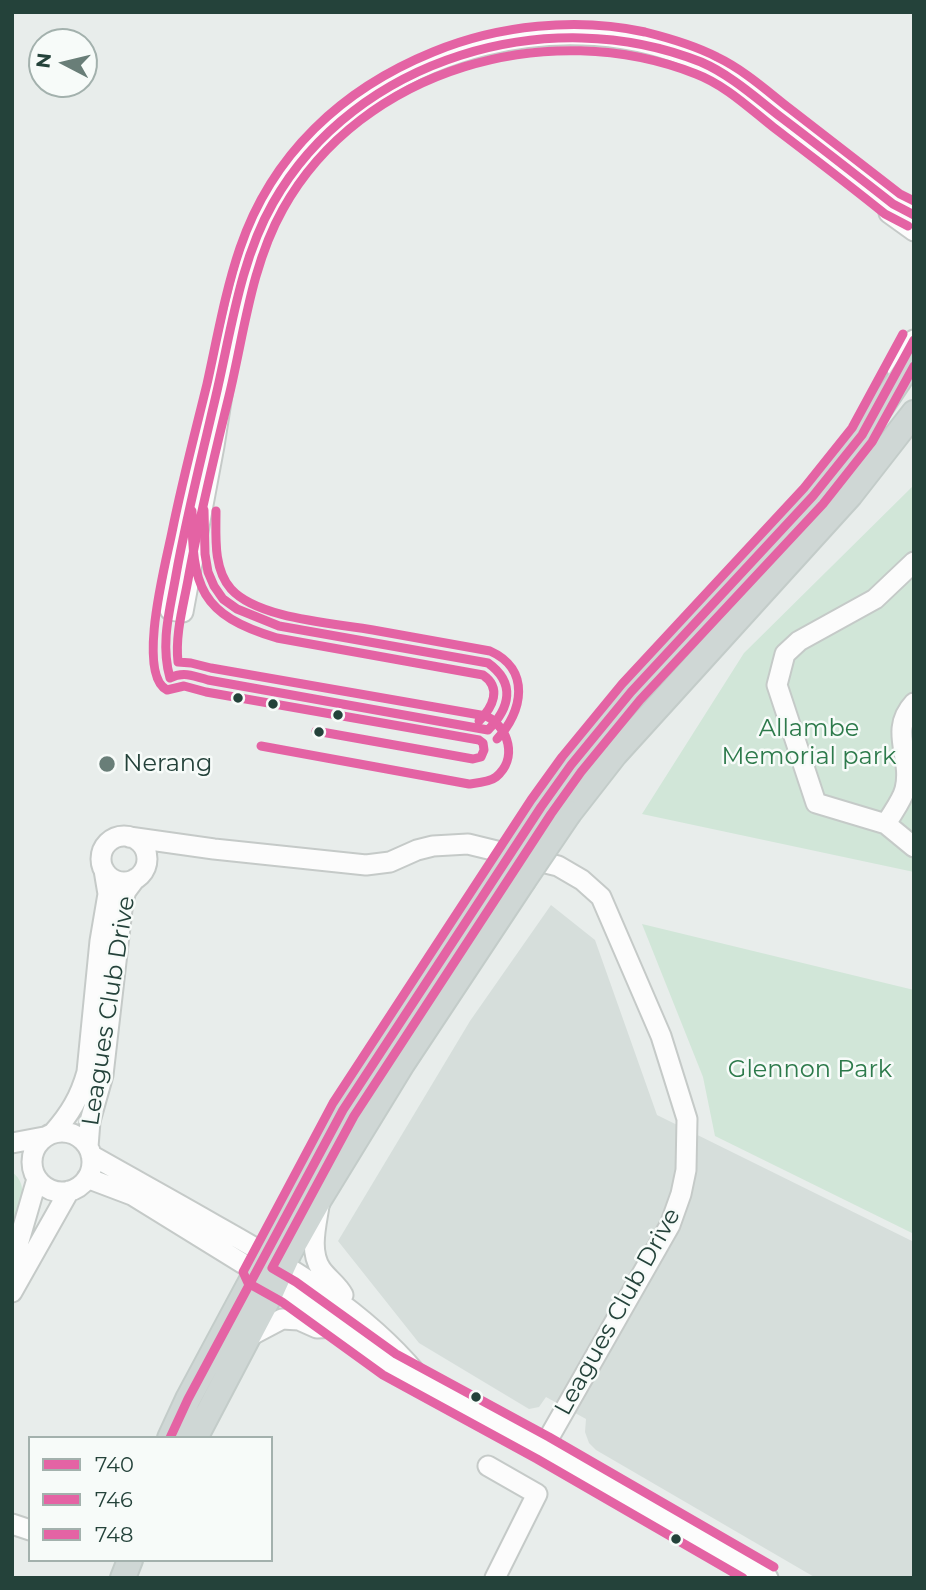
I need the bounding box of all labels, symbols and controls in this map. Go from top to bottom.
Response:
north arrow [28,28,98,98]
text: N [31,52,56,70]
unlabelled marker [231,691,245,705]
unlabelled marker [266,697,280,711]
unlabelled marker [331,708,345,722]
park label: Allambe Memorial park [722,715,896,771]
unlabelled marker [312,725,326,739]
place label: Nerang [123,750,212,778]
marker: Nerang [97,754,117,774]
street label: Leagues Club Drive [77,894,141,1128]
park label: Glennon Park [728,1056,892,1084]
street label: Leagues Club Drive [549,1203,687,1421]
unlabelled marker [469,1390,483,1404]
legend [28,1436,273,1562]
text: 740 [95,1452,134,1477]
text: 746 [95,1487,133,1512]
text: 748 [95,1522,134,1547]
unlabelled marker [669,1532,683,1546]

